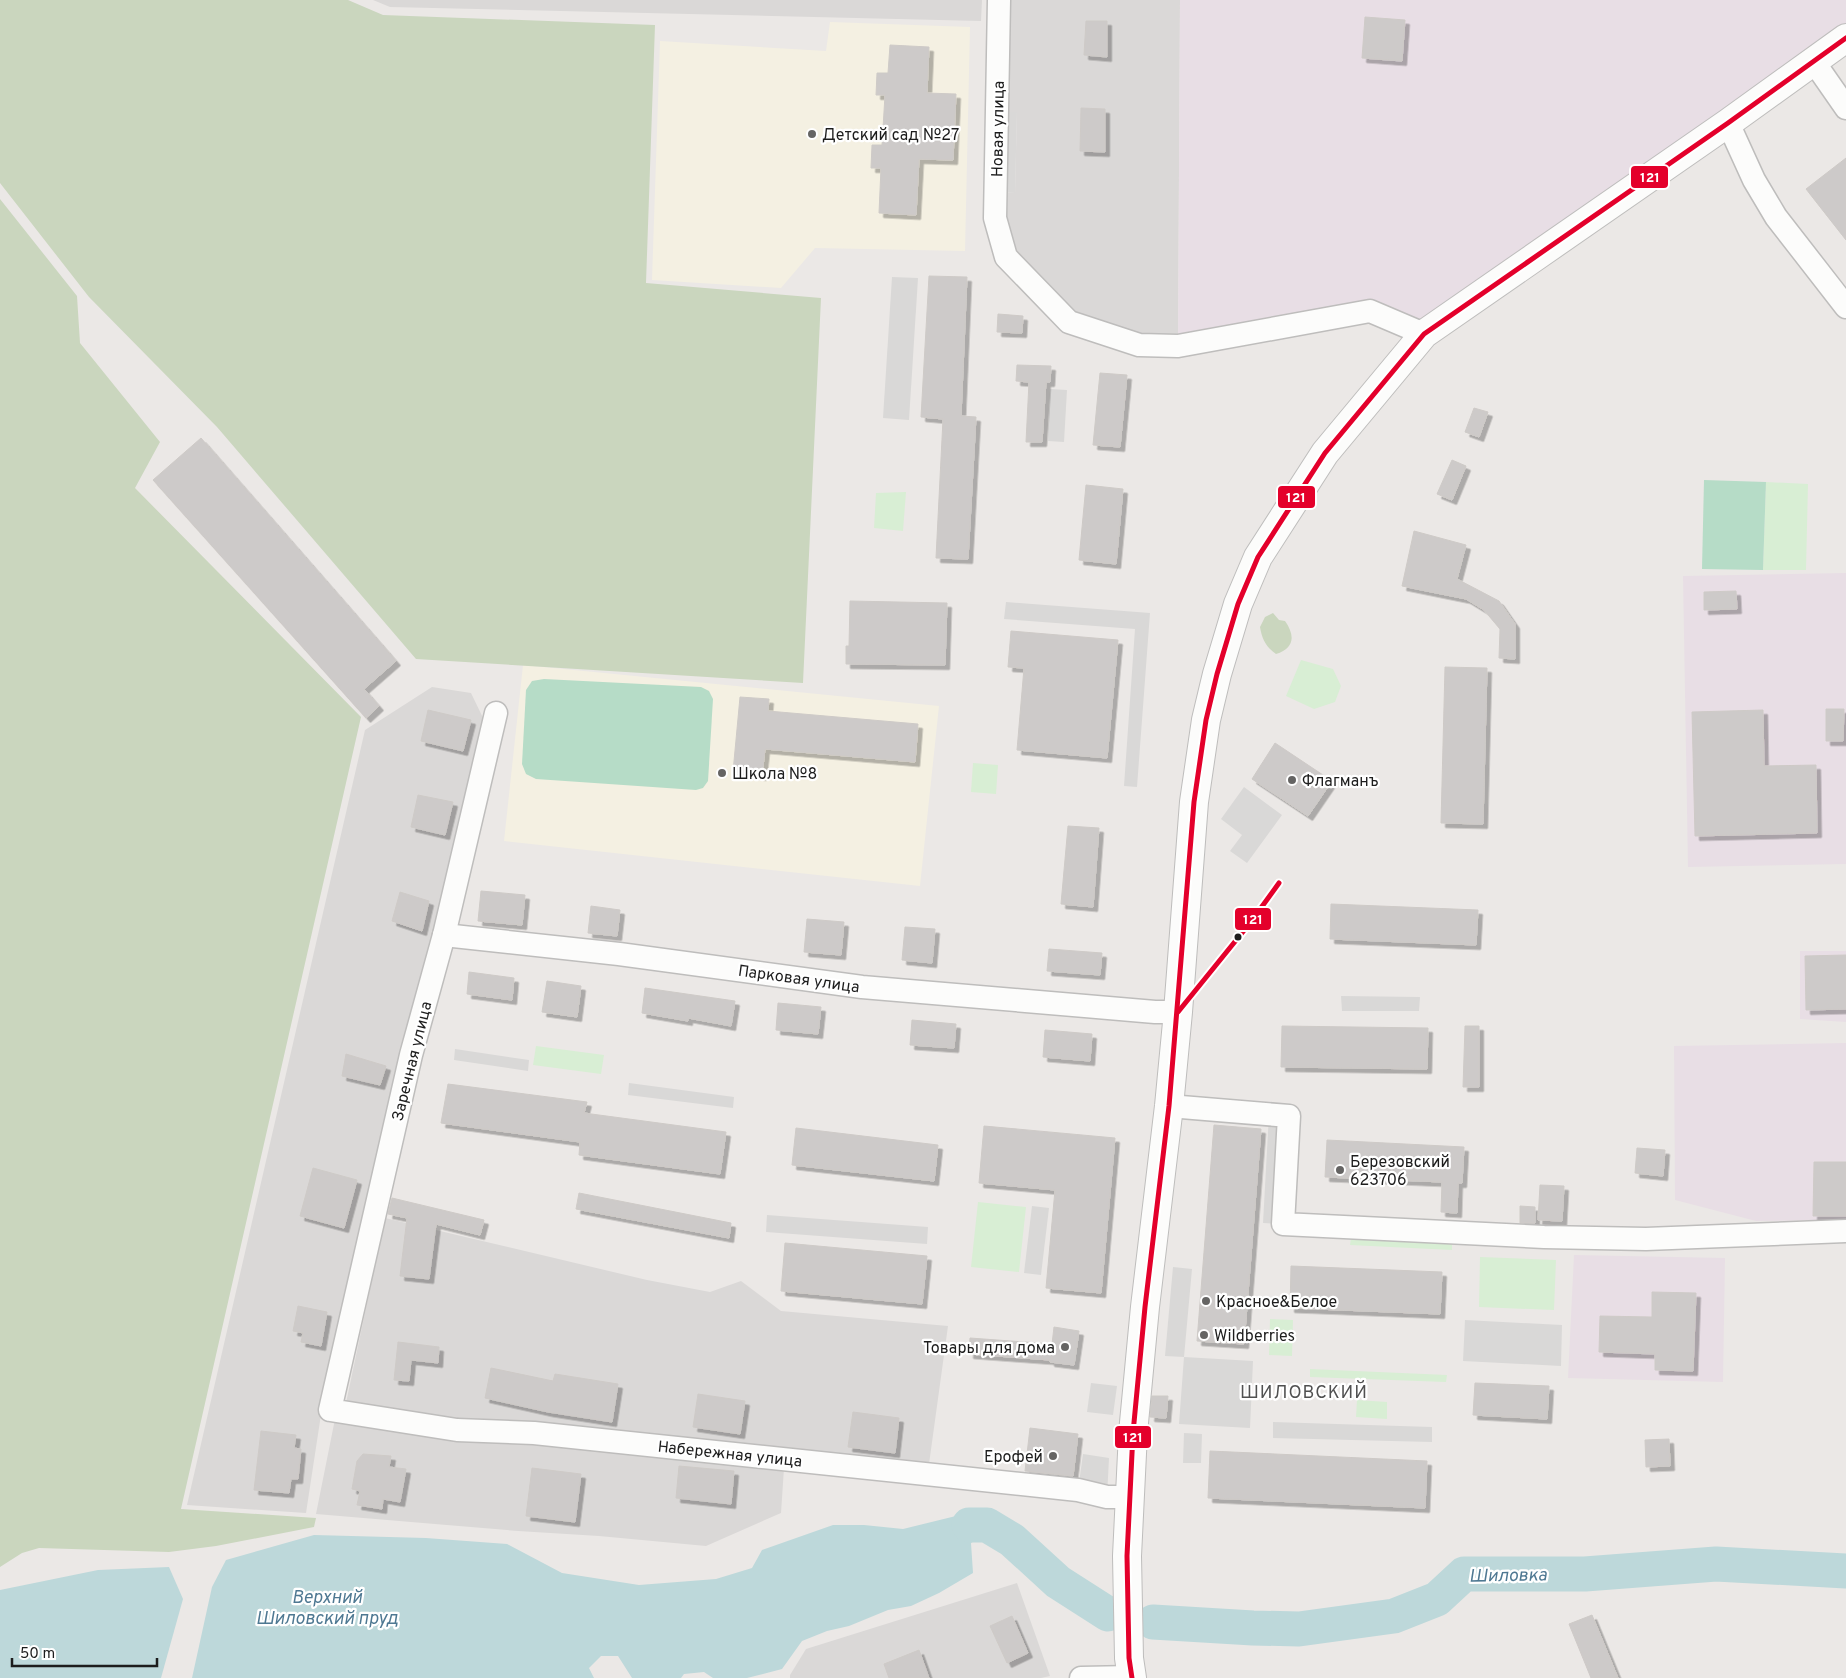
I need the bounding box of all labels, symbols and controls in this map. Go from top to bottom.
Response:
street label: Новая улица [988,81,1010,177]
place label: Детский сад №27 [822,126,959,146]
marker: Детский сад №27 [806,128,818,140]
line badge: 121 [1630,165,1669,189]
text: 121 [1640,170,1660,187]
line badge: 121 [1277,485,1316,509]
text: 121 [1286,490,1306,507]
place label: Школа №8 [732,765,817,785]
marker: Школа №8 [716,767,728,779]
place label: Флагманъ [1302,772,1379,792]
marker: Флагманъ [1286,774,1298,786]
line badge: 121 [1234,907,1272,931]
text: 121 [1243,912,1263,929]
unlabelled marker [1233,932,1243,942]
street label: Парковая улица [737,962,861,998]
street label: Заречная улица [388,1000,437,1123]
place label: Березовский 623706 [1350,1153,1450,1191]
marker: Березовский 623706 [1334,1164,1346,1176]
place label: Красное&Белое [1216,1293,1337,1313]
marker: Красное&Белое [1200,1295,1212,1307]
place label: Wildberries [1214,1327,1295,1347]
marker: Wildberries [1198,1329,1210,1341]
place label: Товары для дома [923,1339,1055,1359]
marker: Товары для дома [1059,1341,1071,1353]
district label: ШИЛОВСКИЙ [1240,1380,1368,1405]
line badge: 121 [1114,1425,1152,1449]
text: 121 [1123,1430,1143,1447]
street label: Набережная улица [657,1437,803,1473]
place label: Ерофей [984,1448,1043,1468]
marker: Ерофей [1047,1450,1059,1462]
water label: Шиловка [1469,1564,1548,1589]
water label: Верхний Шиловский пруд [256,1587,399,1631]
scale bar [12,1636,158,1668]
text: 50 m [20,1645,55,1664]

